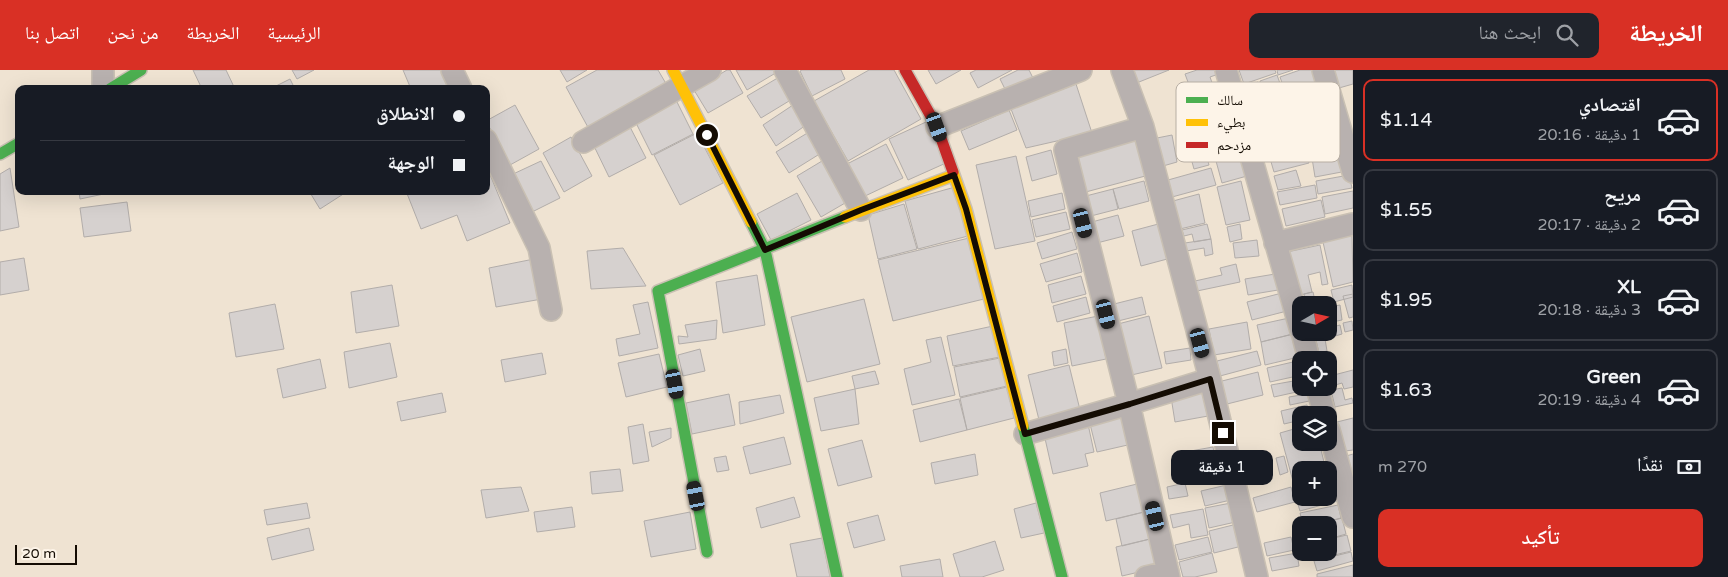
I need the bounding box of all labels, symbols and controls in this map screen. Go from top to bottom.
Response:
search box [1249,13,1599,58]
text: الخريطة [1629,19,1703,48]
icon: search [1553,21,1581,49]
text: اتصل بنا [25,22,80,44]
text: من نحن [108,22,158,44]
text: الخريطة [186,22,239,44]
text: الرئيسية [267,22,321,44]
text: ابحث هنا [1478,22,1541,44]
legend [1176,82,1340,162]
text: سالك [1217,92,1243,109]
text: اقتصادي [1579,94,1641,116]
icon: car [1656,98,1701,143]
text: الانطلاق [376,103,435,125]
text: $1.14 [1380,109,1432,131]
car [924,110,949,144]
text: بطيء [1217,114,1246,134]
route start [696,124,718,146]
text: 1 دقيقة · 20:16 [1537,125,1641,145]
text: مزدحم [1217,137,1251,155]
text: الوجهة [387,152,435,174]
text: مريح [1604,184,1641,206]
icon: car [1656,188,1701,233]
text: $1.55 [1380,199,1432,221]
car [1072,207,1093,239]
text: 2 دقيقة · 20:17 [1537,215,1641,235]
text: XL [1617,276,1641,298]
icon: car [1656,278,1701,323]
text: $1.95 [1380,289,1432,311]
north arrow [1292,296,1338,341]
map controls [1292,296,1337,561]
car [1095,298,1116,330]
text: 3 دقيقة · 20:18 [1537,300,1641,320]
car [1188,327,1211,359]
button: locate [1292,351,1337,396]
text: Green [1587,366,1641,388]
car [664,368,685,400]
icon: car [1656,368,1701,413]
text: $1.63 [1380,379,1432,401]
text: 4 دقيقة · 20:19 [1537,390,1641,410]
button: layers [1292,406,1337,451]
route end [1212,422,1234,444]
callout: 1 دقيقة [1172,450,1274,486]
icon: cash [1675,453,1703,481]
text: نقدًا [1637,454,1663,476]
text: 1 دقيقة [1198,457,1246,477]
text: 270 m [1378,457,1427,477]
button: + [1292,461,1337,506]
car [685,480,706,512]
car [1144,500,1165,532]
button: تأكيد [1378,509,1703,567]
button: − [1292,516,1337,561]
scale bar [15,542,78,565]
text: 20 m [22,545,56,562]

